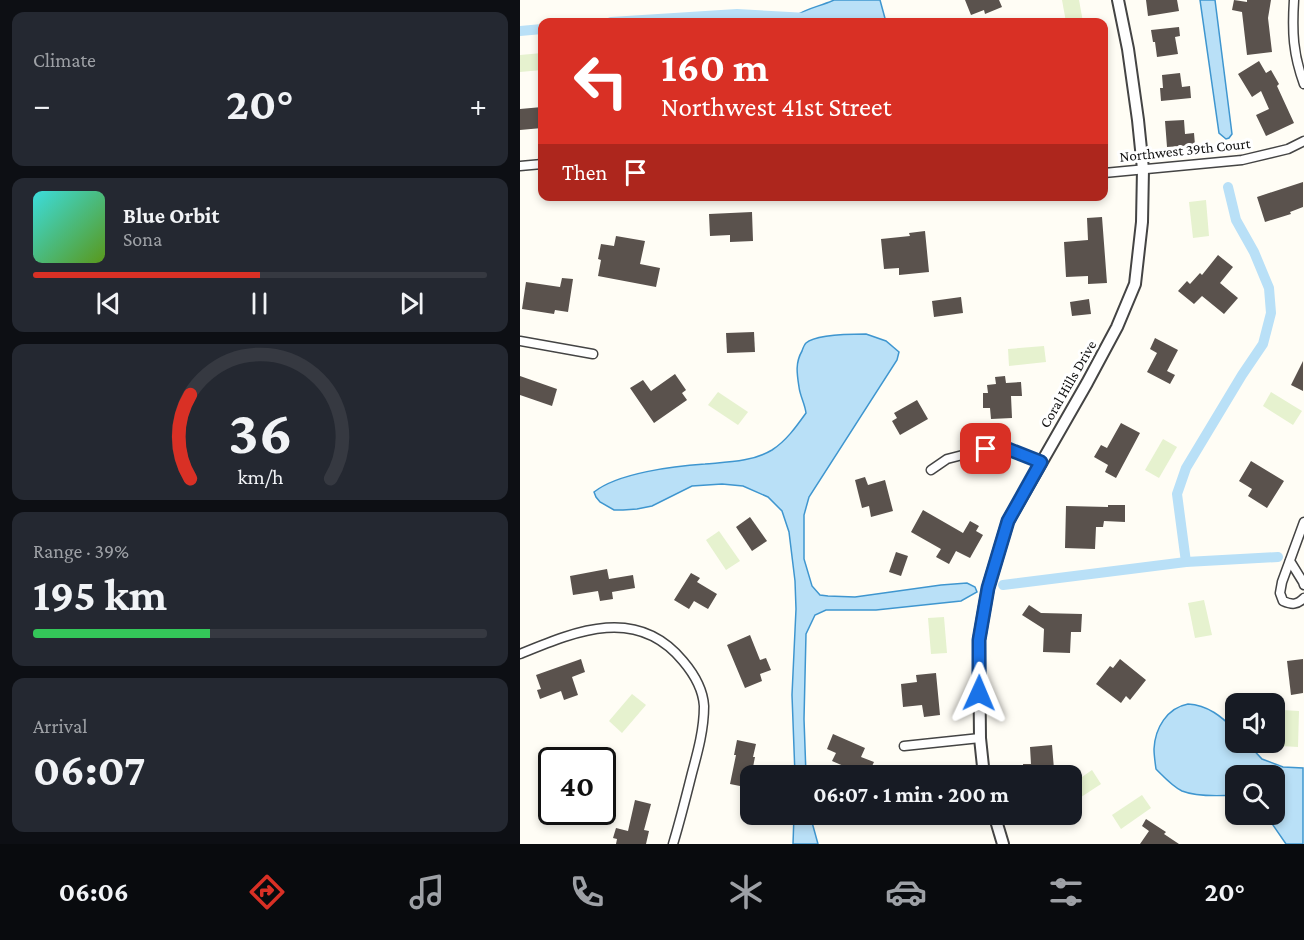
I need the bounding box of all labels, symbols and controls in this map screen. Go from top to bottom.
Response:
icon: left [562,42,640,120]
text: 160 m [661,43,769,90]
text: Climate [33,49,96,71]
text: 20° [226,79,294,129]
text: − [33,86,50,123]
text: + [470,86,487,123]
text: Northwest 41st Street [661,92,892,122]
street label: Northwest 39th Court [1119,135,1252,165]
icon: arrive [619,156,652,189]
text: Then [562,160,607,185]
text: Blue Orbit [123,203,219,228]
text: Sona [123,228,162,250]
icon: previous [92,287,125,320]
icon: pause [243,287,276,320]
icon: next [395,287,428,320]
street label: Coral Hills Drive [1037,337,1100,430]
text: 36 [228,397,292,466]
pin [960,423,1011,474]
icon: arrive [969,432,1002,465]
text: km/h [237,465,284,489]
text: Range · 39% [33,540,129,562]
text: 195 km [33,570,167,620]
position arrow [947,661,1011,725]
map controls [1225,693,1285,825]
button: sound [1225,693,1285,753]
text: Arrival [33,715,87,737]
text: 06:07 [33,745,145,795]
speed limit sign: 40 [538,747,616,825]
button: search [1225,765,1285,825]
text: 06:07 · 1 min · 200 m [813,782,1009,807]
icon: directions [246,871,288,913]
icon: music [406,871,448,913]
icon: phone [566,871,608,913]
icon: climate [725,871,767,913]
icon: car [885,871,927,913]
icon: filters [1045,871,1087,913]
text: 06:06 [59,877,129,907]
text: 20° [1204,877,1245,907]

